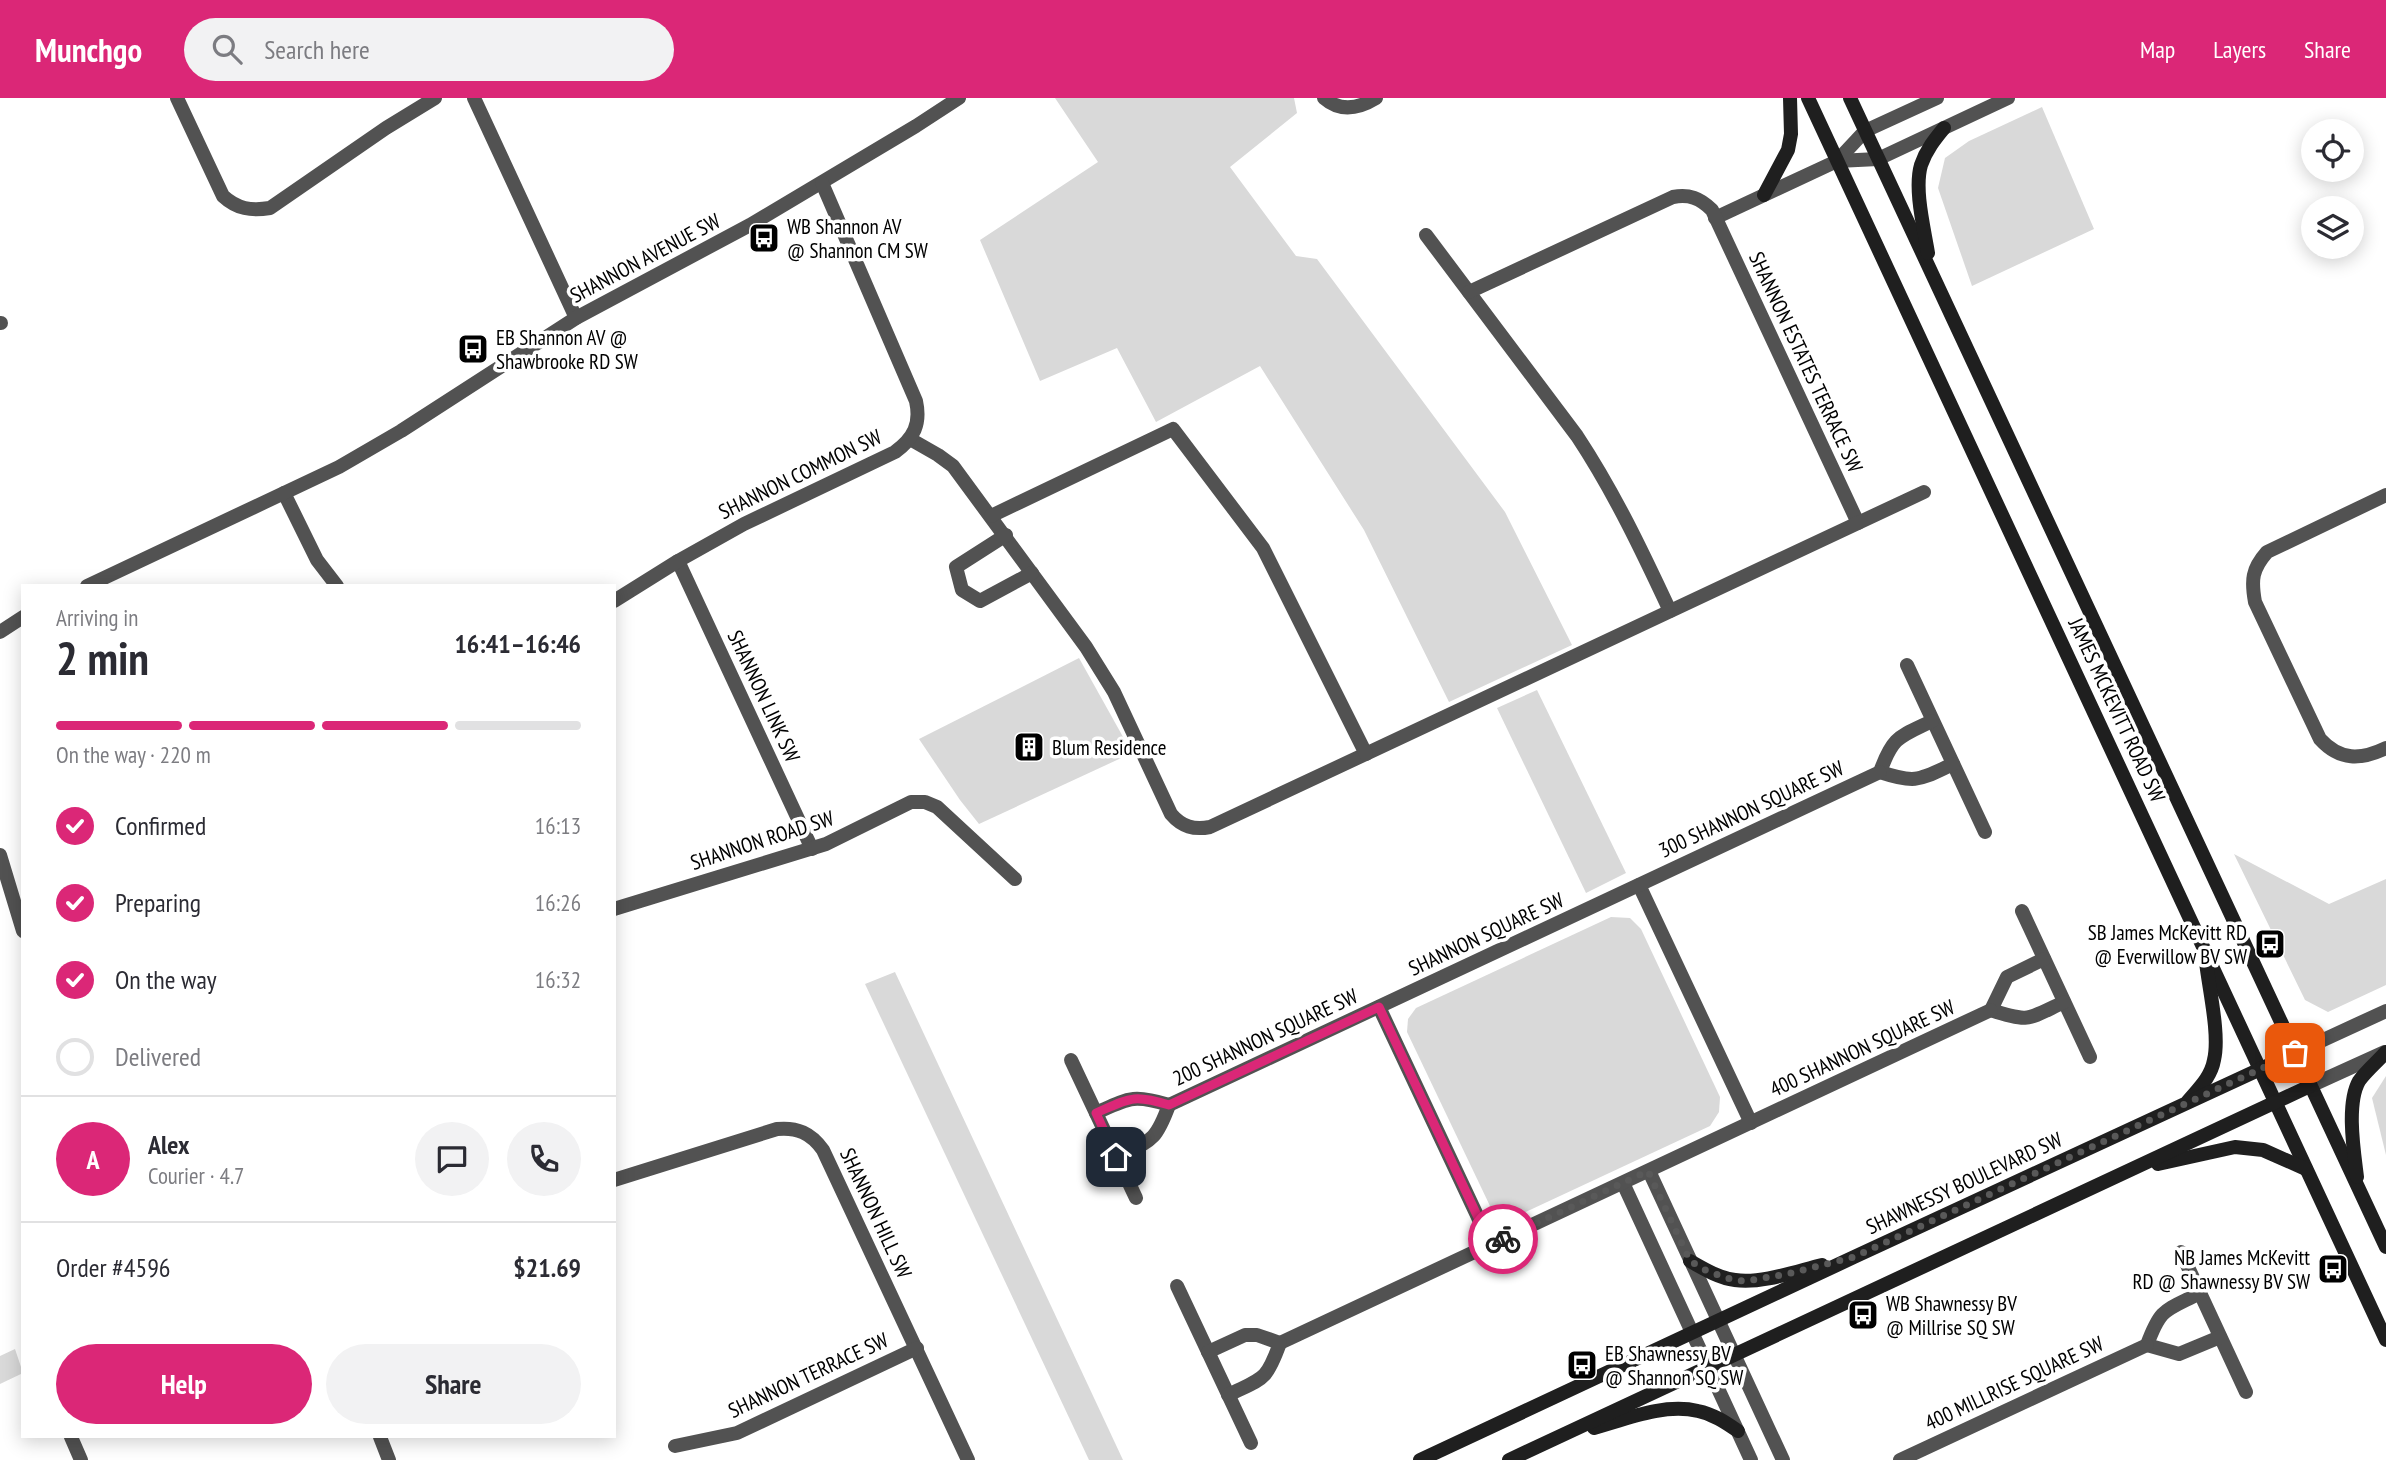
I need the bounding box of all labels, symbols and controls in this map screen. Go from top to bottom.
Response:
search box [184,18,674,81]
text: Munchgo [35,28,142,71]
icon: search [208,30,246,68]
text: Search here [264,33,370,66]
text: Map [2140,34,2175,65]
text: Layers [2213,34,2266,65]
text: Share [2304,34,2351,65]
map controls [2301,119,2364,259]
button: locate [2301,119,2364,182]
button: layers [2301,196,2364,259]
street label: SHANNON AVENUE SW [565,207,725,309]
place label: WB Shannon AV @ Shannon CM SW [787,213,928,264]
bus stop icon: WB Shannon AV @ Shannon CM SW [747,221,781,255]
street label: SHANNON ESTATES TERRACE SW [1743,247,1869,477]
place label: EB Shannon AV @ Shawbrooke RD SW [496,324,638,375]
bus stop icon: EB Shannon AV @ Shawbrooke RD SW [456,332,490,366]
street label: SHANNON COMMON SW [714,423,886,525]
text: Arriving in [56,603,138,632]
street label: JAMES MCKEVITT ROAD SW [2062,613,2171,806]
street label: SHANNON LINK SW [722,626,806,766]
text: 16:41–16:46 [454,627,581,660]
text: 2 min [56,628,149,688]
building icon: Blum Residence [1012,730,1046,764]
place label: Blum Residence [1052,734,1166,761]
text: On the way · 220 m [56,740,211,769]
street label: 300 SHANNON SQUARE SW [1654,754,1848,864]
street label: SHANNON ROAD SW [687,804,837,876]
icon: check [56,807,94,845]
text: Confirmed [115,809,206,842]
text: 16:13 [535,811,581,840]
icon: check [56,884,94,922]
text: Preparing [115,886,201,919]
street label: SHANNON SQUARE SW [1404,886,1568,982]
text: 16:26 [535,888,581,917]
place label: SB James McKevitt RD @ Everwillow BV SW [2088,919,2247,970]
bus stop icon: SB James McKevitt RD @ Everwillow BV SW [2253,927,2287,961]
icon: check [56,961,94,999]
text: On the way [115,963,217,996]
text: 16:32 [535,965,581,994]
street label: 200 SHANNON SQUARE SW [1168,982,1362,1092]
street label: 400 SHANNON SQUARE SW [1765,993,1959,1103]
pin [2265,1023,2325,1083]
icon: bag [2276,1034,2314,1072]
text: Delivered [115,1040,201,1073]
button: chat [415,1122,489,1196]
button: phone [507,1122,581,1196]
street label: SHAWNESSY BOULEVARD SW [1862,1126,2066,1240]
pin [1086,1127,1146,1187]
text: Alex [148,1128,189,1161]
icon: home [1097,1138,1135,1176]
text: A [86,1143,100,1176]
street label: SHANNON HILL SW [834,1144,918,1282]
text: Courier · 4.7 [148,1161,244,1190]
courier [1468,1204,1538,1274]
icon: bike [1484,1220,1522,1258]
place label: NB James McKevitt RD @ Shawnessy BV SW [2132,1244,2310,1295]
text: Order #4596 [56,1251,171,1284]
text: $21.69 [513,1251,581,1284]
bus stop icon: NB James McKevitt RD @ Shawnessy BV SW [2316,1252,2350,1286]
place label: WB Shawnessy BV @ Millrise SQ SW [1886,1290,2017,1341]
bus stop icon: WB Shawnessy BV @ Millrise SQ SW [1846,1298,1880,1332]
street label: SHANNON TERRACE SW [724,1326,892,1424]
street label: 400 MILLRISE SQUARE SW [1920,1330,2108,1436]
place label: EB Shawnessy BV @ Shannon SQ SW [1605,1340,1743,1391]
button: Help [56,1344,312,1424]
button: Share [326,1344,581,1424]
bus stop icon: EB Shawnessy BV @ Shannon SQ SW [1565,1348,1599,1382]

